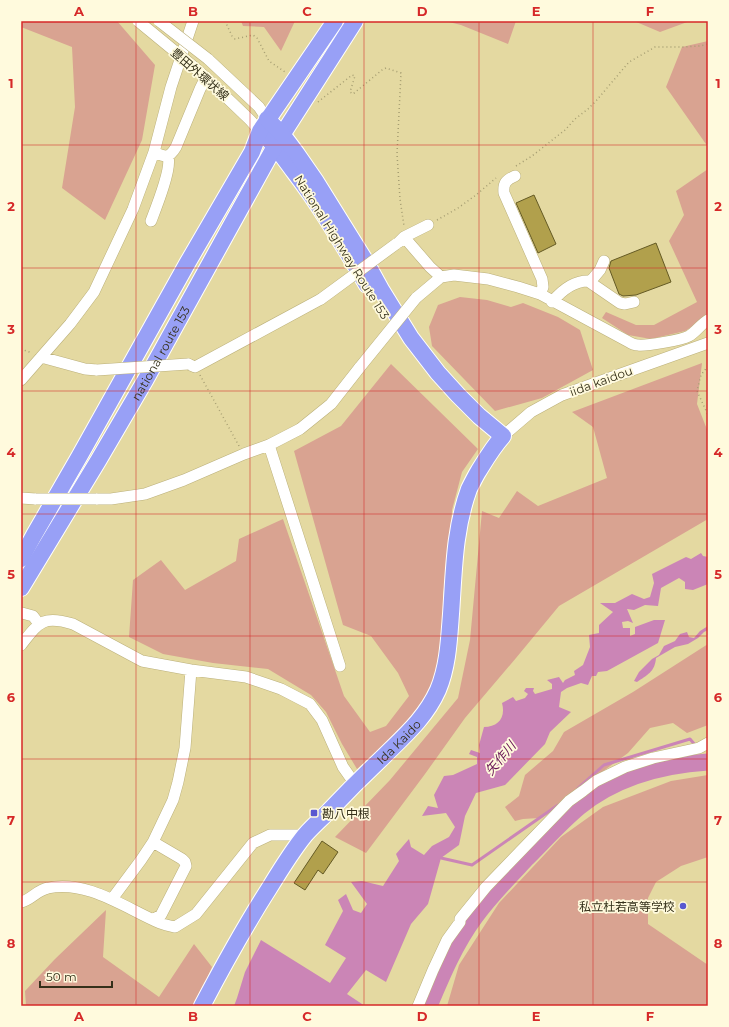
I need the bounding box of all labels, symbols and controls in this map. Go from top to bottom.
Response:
text: A [73,3,85,19]
text: B [188,3,198,19]
text: C [302,3,312,19]
text: D [417,3,428,19]
text: E [532,3,541,19]
text: F [646,3,654,19]
street label: 豊田外環状線 [168,45,232,103]
text: 1 [8,75,14,91]
text: 1 [715,75,721,91]
street label: National Highway Route 153 [291,172,393,322]
text: 2 [7,198,15,214]
text: 2 [714,198,722,214]
street label: national route 153 [128,303,193,403]
text: 3 [6,321,15,337]
text: 3 [713,321,722,337]
street label: iida kaidou [567,363,635,399]
text: 4 [7,444,16,460]
text: 4 [714,444,723,460]
text: 5 [7,566,15,582]
text: 5 [714,566,722,582]
text: 6 [7,689,16,705]
text: 6 [714,689,723,705]
street label: Ida Kaido [373,716,424,767]
water label: 矢作川 [481,736,520,778]
place label: 勘八中根 [322,806,370,821]
marker: 勘八中根 [309,808,319,818]
text: 7 [7,812,15,828]
text: 7 [714,812,722,828]
place label: 私立杜若高等学校 [579,899,675,914]
marker: 私立杜若高等学校 [678,901,688,911]
text: 8 [7,935,16,951]
text: 8 [714,935,723,951]
scale bar [40,963,112,989]
text: 50 m [46,969,77,984]
text: A [73,1008,85,1024]
text: B [188,1008,198,1024]
text: C [302,1008,312,1024]
text: D [417,1008,428,1024]
text: E [532,1008,541,1024]
text: F [646,1008,654,1024]

